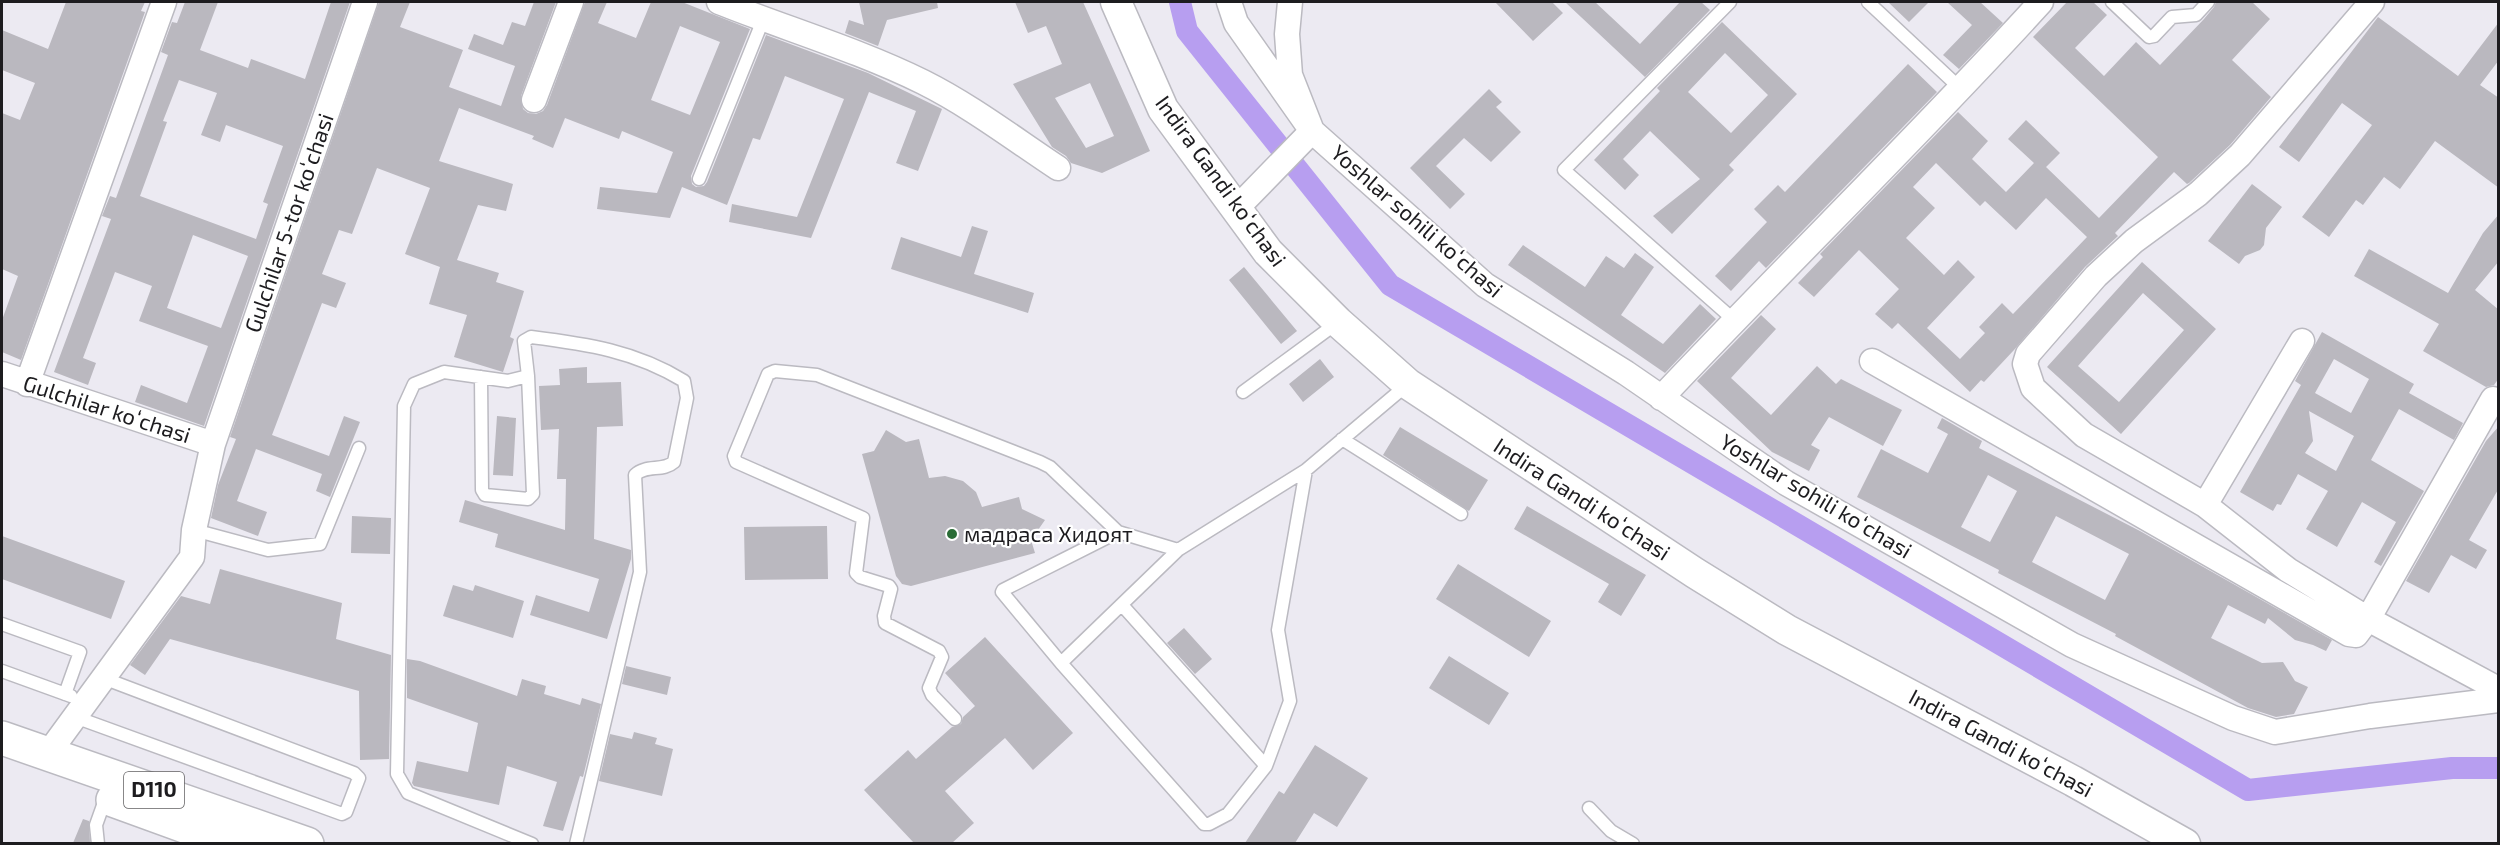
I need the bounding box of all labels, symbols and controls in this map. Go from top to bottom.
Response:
street label: Indira Gandi koʻchasi [1151,90,1292,271]
street label: Gulchilar 5-tor koʻchasi [238,110,338,336]
street label: Yoshlar sohili koʻchasi [1327,139,1509,302]
street label: Gulchilar koʻchasi [20,369,194,447]
street label: Yoshlar sohili koʻchasi [1716,428,1917,563]
street label: Indira Gandi koʻchasi [1490,432,1675,565]
place label: мадраса Хидоят [964,520,1133,546]
marker: мадраса Хидоят [945,527,959,541]
street label: Indira Gandi koʻchasi [1905,683,2098,802]
road number: D110 [124,772,184,808]

